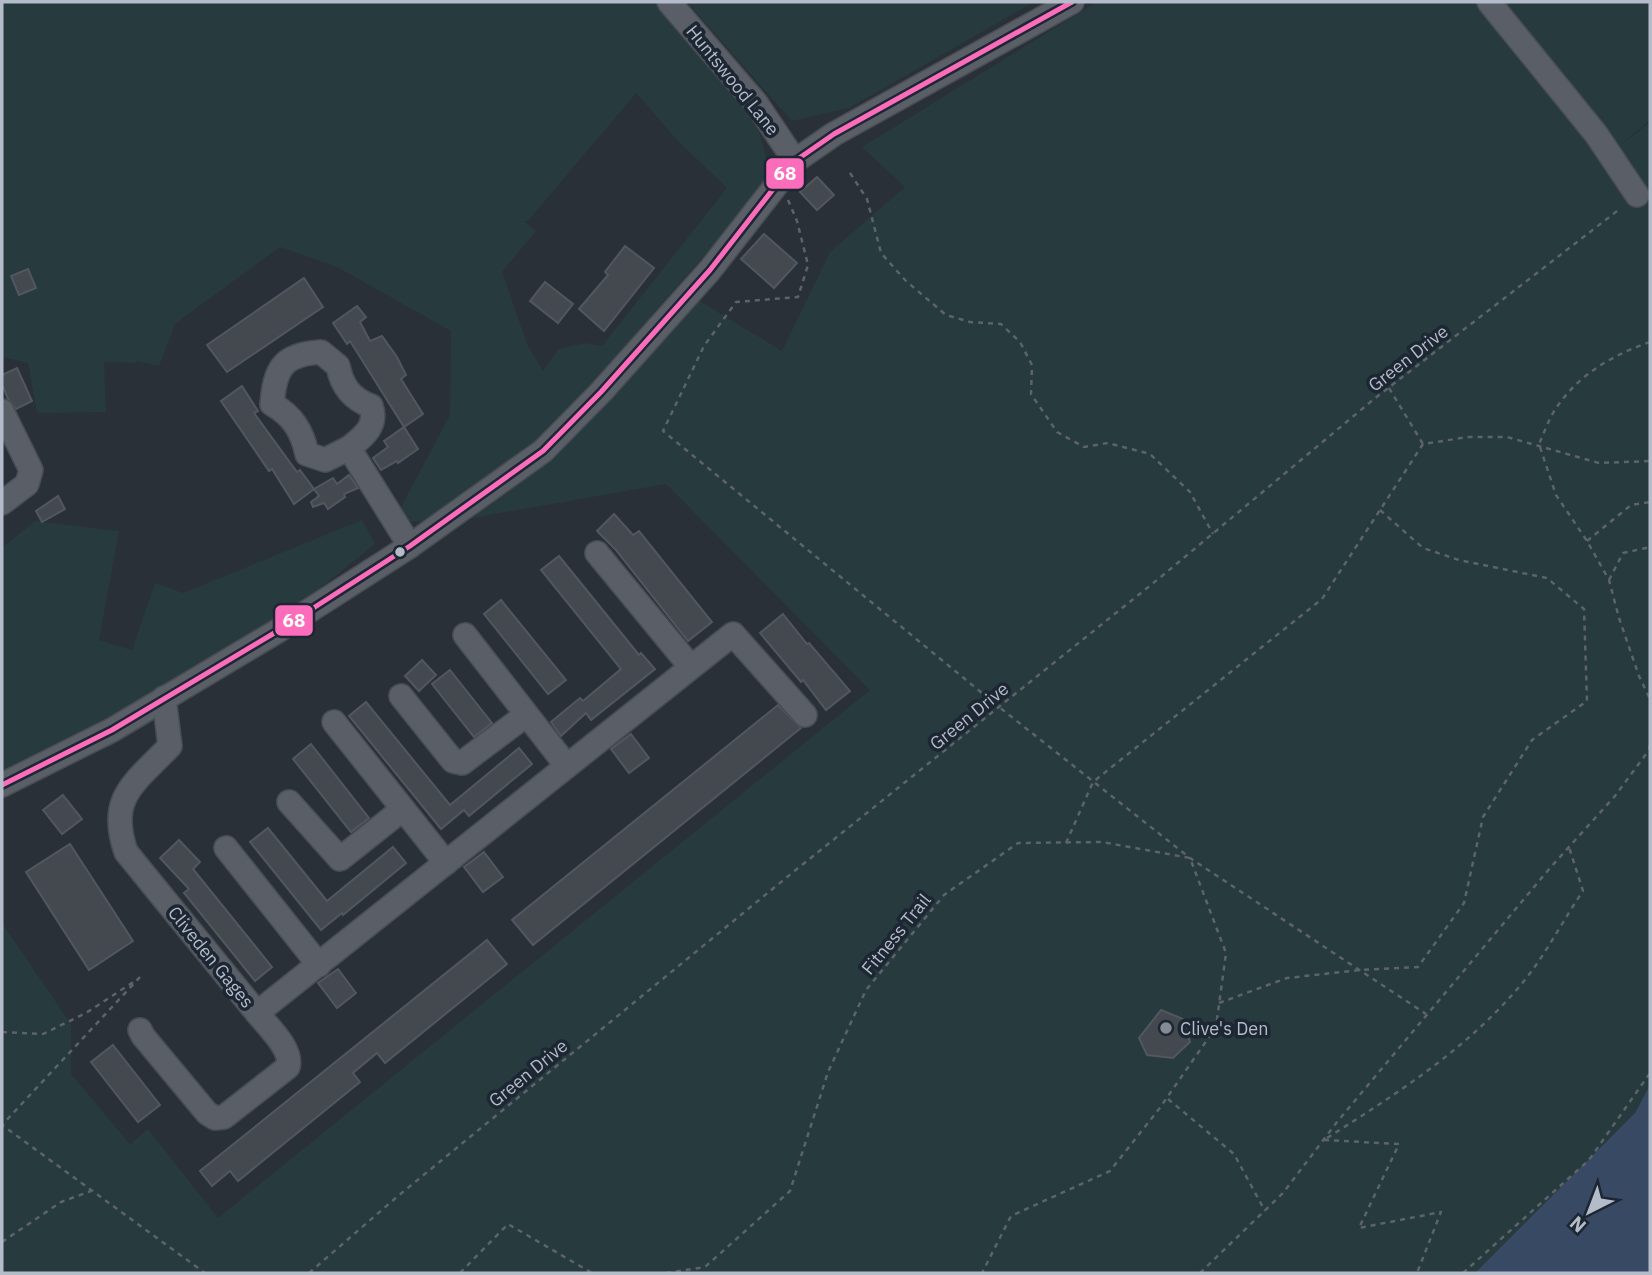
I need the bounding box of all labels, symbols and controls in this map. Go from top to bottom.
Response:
street label: Huntswood Lane [681,20,785,140]
line badge: 68 [765,157,805,190]
text: 68 [774,161,796,185]
street label: Green Drive [1363,320,1453,396]
unlabelled marker [393,545,407,559]
line badge: 68 [274,604,314,637]
text: 68 [283,608,305,632]
street label: Green Drive [925,677,1013,755]
street label: Fitness Trail [856,889,936,979]
street label: Cliveden Gages [163,902,259,1012]
place label: Clive's Den [1180,1017,1268,1040]
marker: Clive's Den [1158,1020,1174,1036]
street label: Green Drive [484,1034,572,1112]
north arrow [1554,1177,1624,1247]
text: N [1564,1211,1591,1238]

